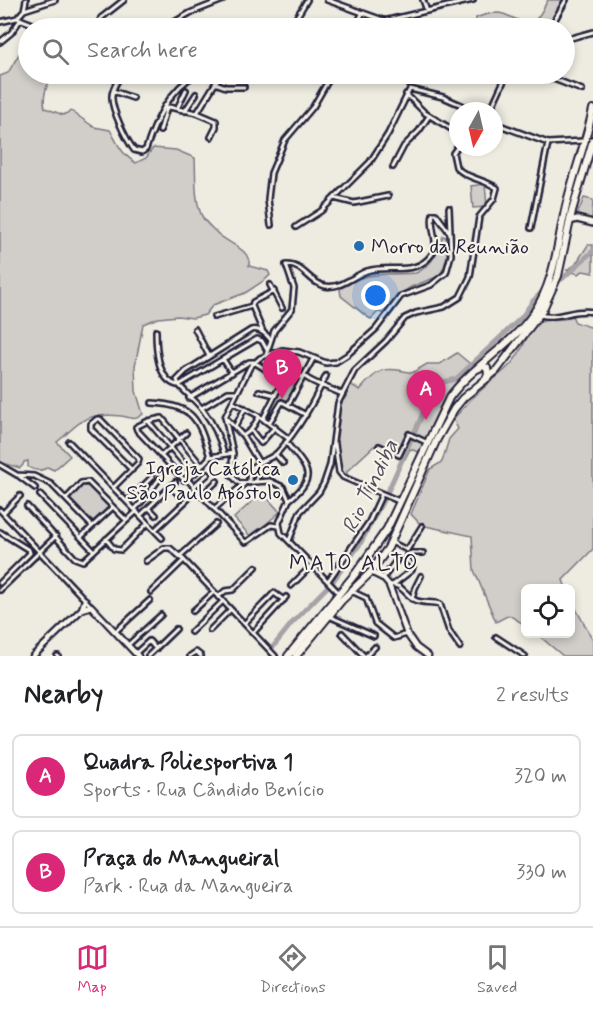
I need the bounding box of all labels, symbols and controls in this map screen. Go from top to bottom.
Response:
search box [18,18,575,84]
icon: search [39,35,72,68]
text: Search here [87,37,198,65]
north arrow [449,102,503,156]
place label: Morro da Reunião [371,233,529,261]
marker: Morro da Reunião [352,239,366,253]
your location [361,281,390,310]
pin: B [262,350,302,399]
pin: A [406,370,446,420]
water label: Rio Tindiba [336,435,406,538]
place label: Igreja Católica São Paulo Apóstolo [127,455,281,508]
marker: Igreja Católica São Paulo Apóstolo [286,473,300,487]
district label: MATO ALTO [289,550,419,578]
map controls [521,584,575,638]
button: locate [521,584,575,638]
text: Nearby [24,678,103,712]
text: 2 results [496,682,569,709]
text: Quadra Poliesportiva 1 [83,749,293,777]
text: A [39,763,52,790]
text: 320 m [514,763,567,790]
text: Sports · Rua Cândido Benício [83,777,324,804]
text: Praça do Mangueiral [83,845,279,873]
text: B [39,859,52,886]
text: 330 m [516,859,567,886]
text: Park · Rua da Mangueira [83,873,293,900]
tab: Map [76,941,109,998]
tab: Directions [260,941,326,998]
tab: Saved [477,941,517,998]

